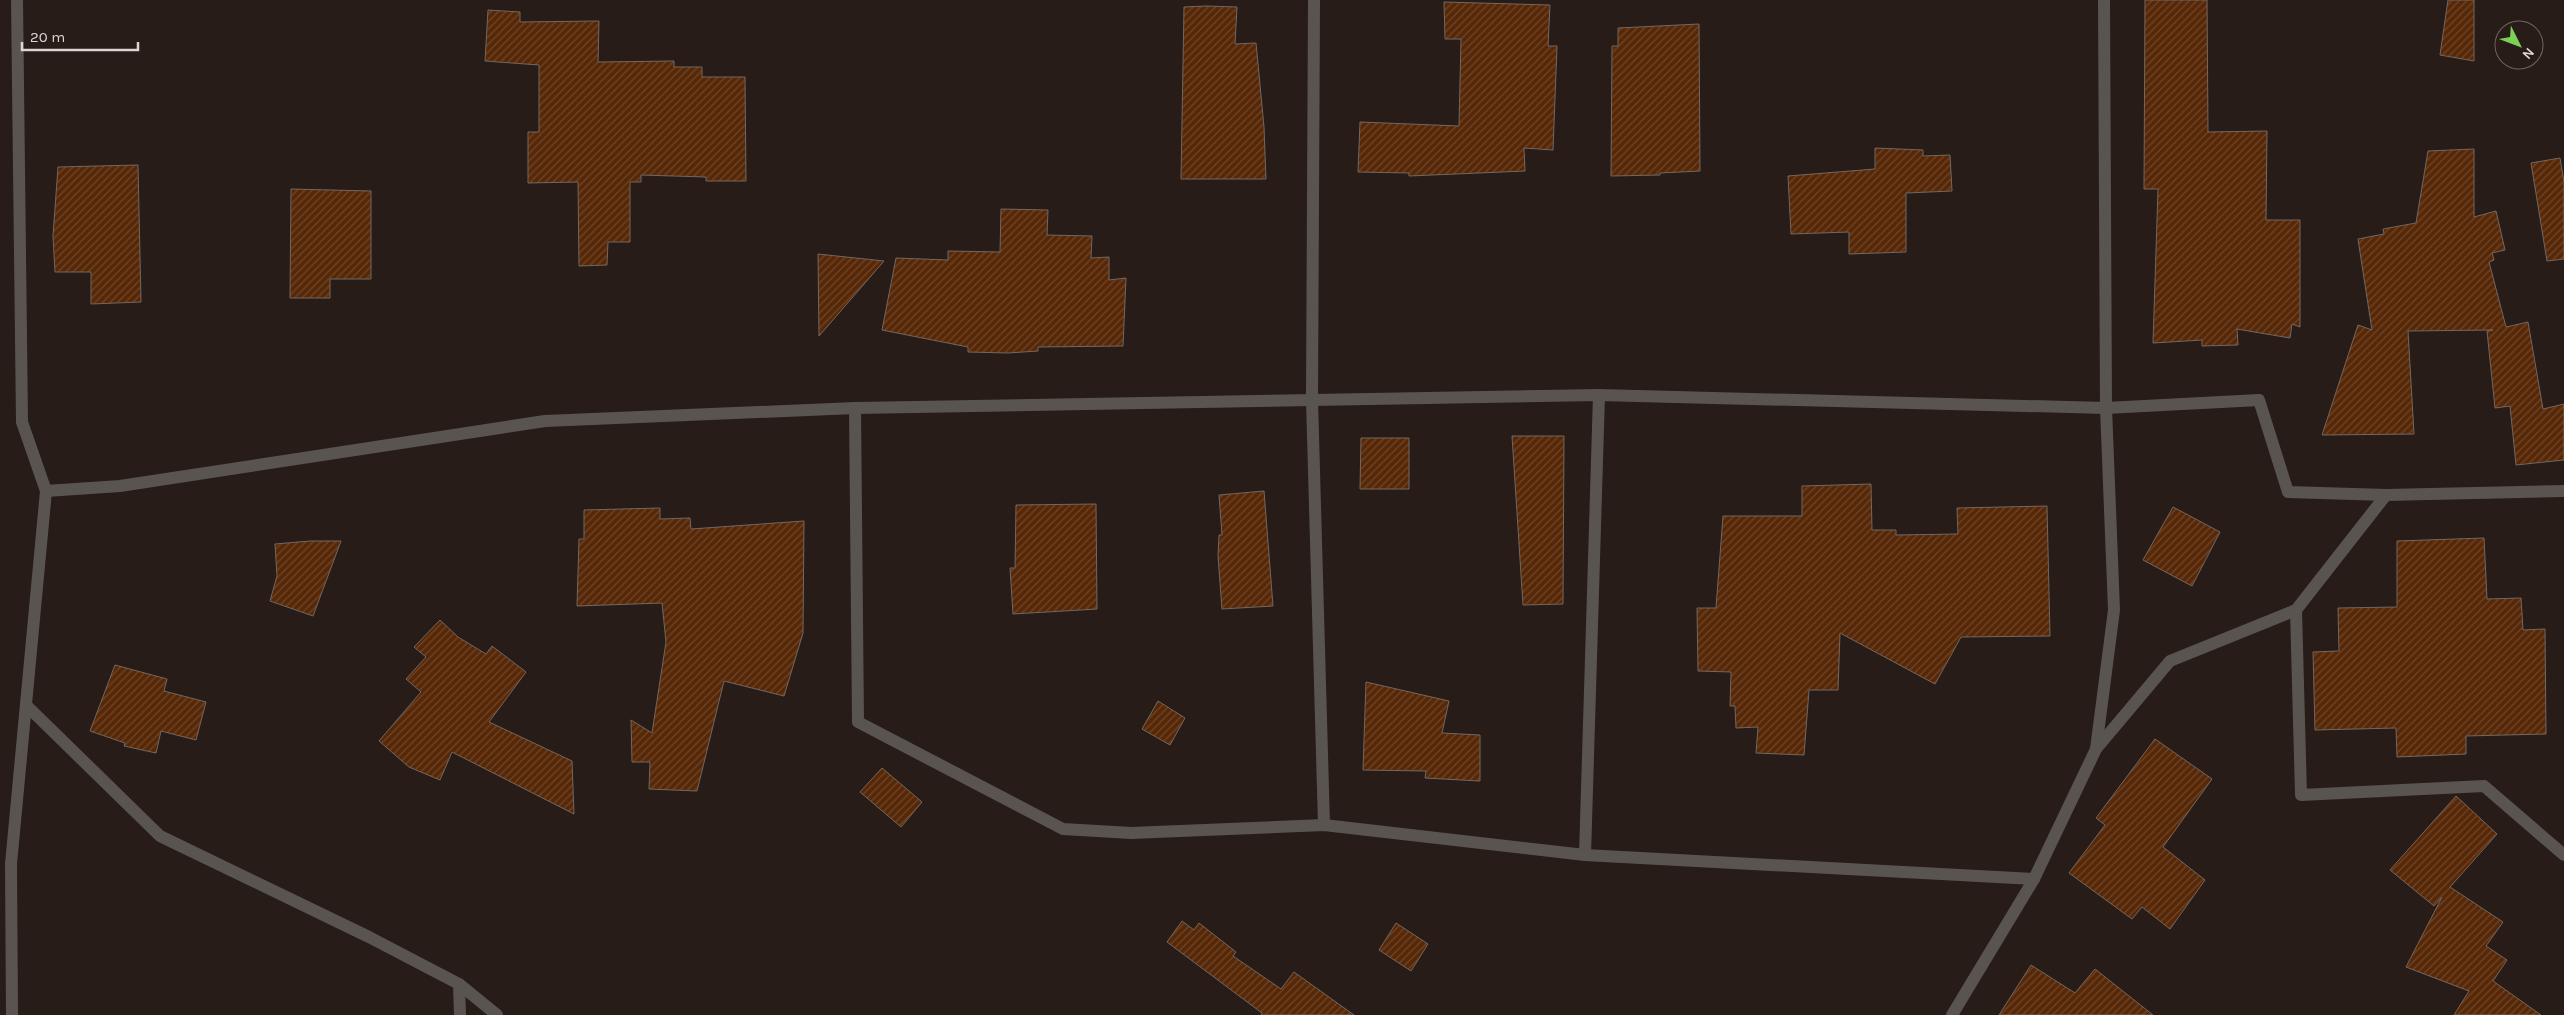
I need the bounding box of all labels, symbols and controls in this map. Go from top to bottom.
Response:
scale bar [22,20,139,52]
north arrow [2494,20,2544,70]
text: 20 m [30,28,65,46]
text: N [2519,44,2538,63]

